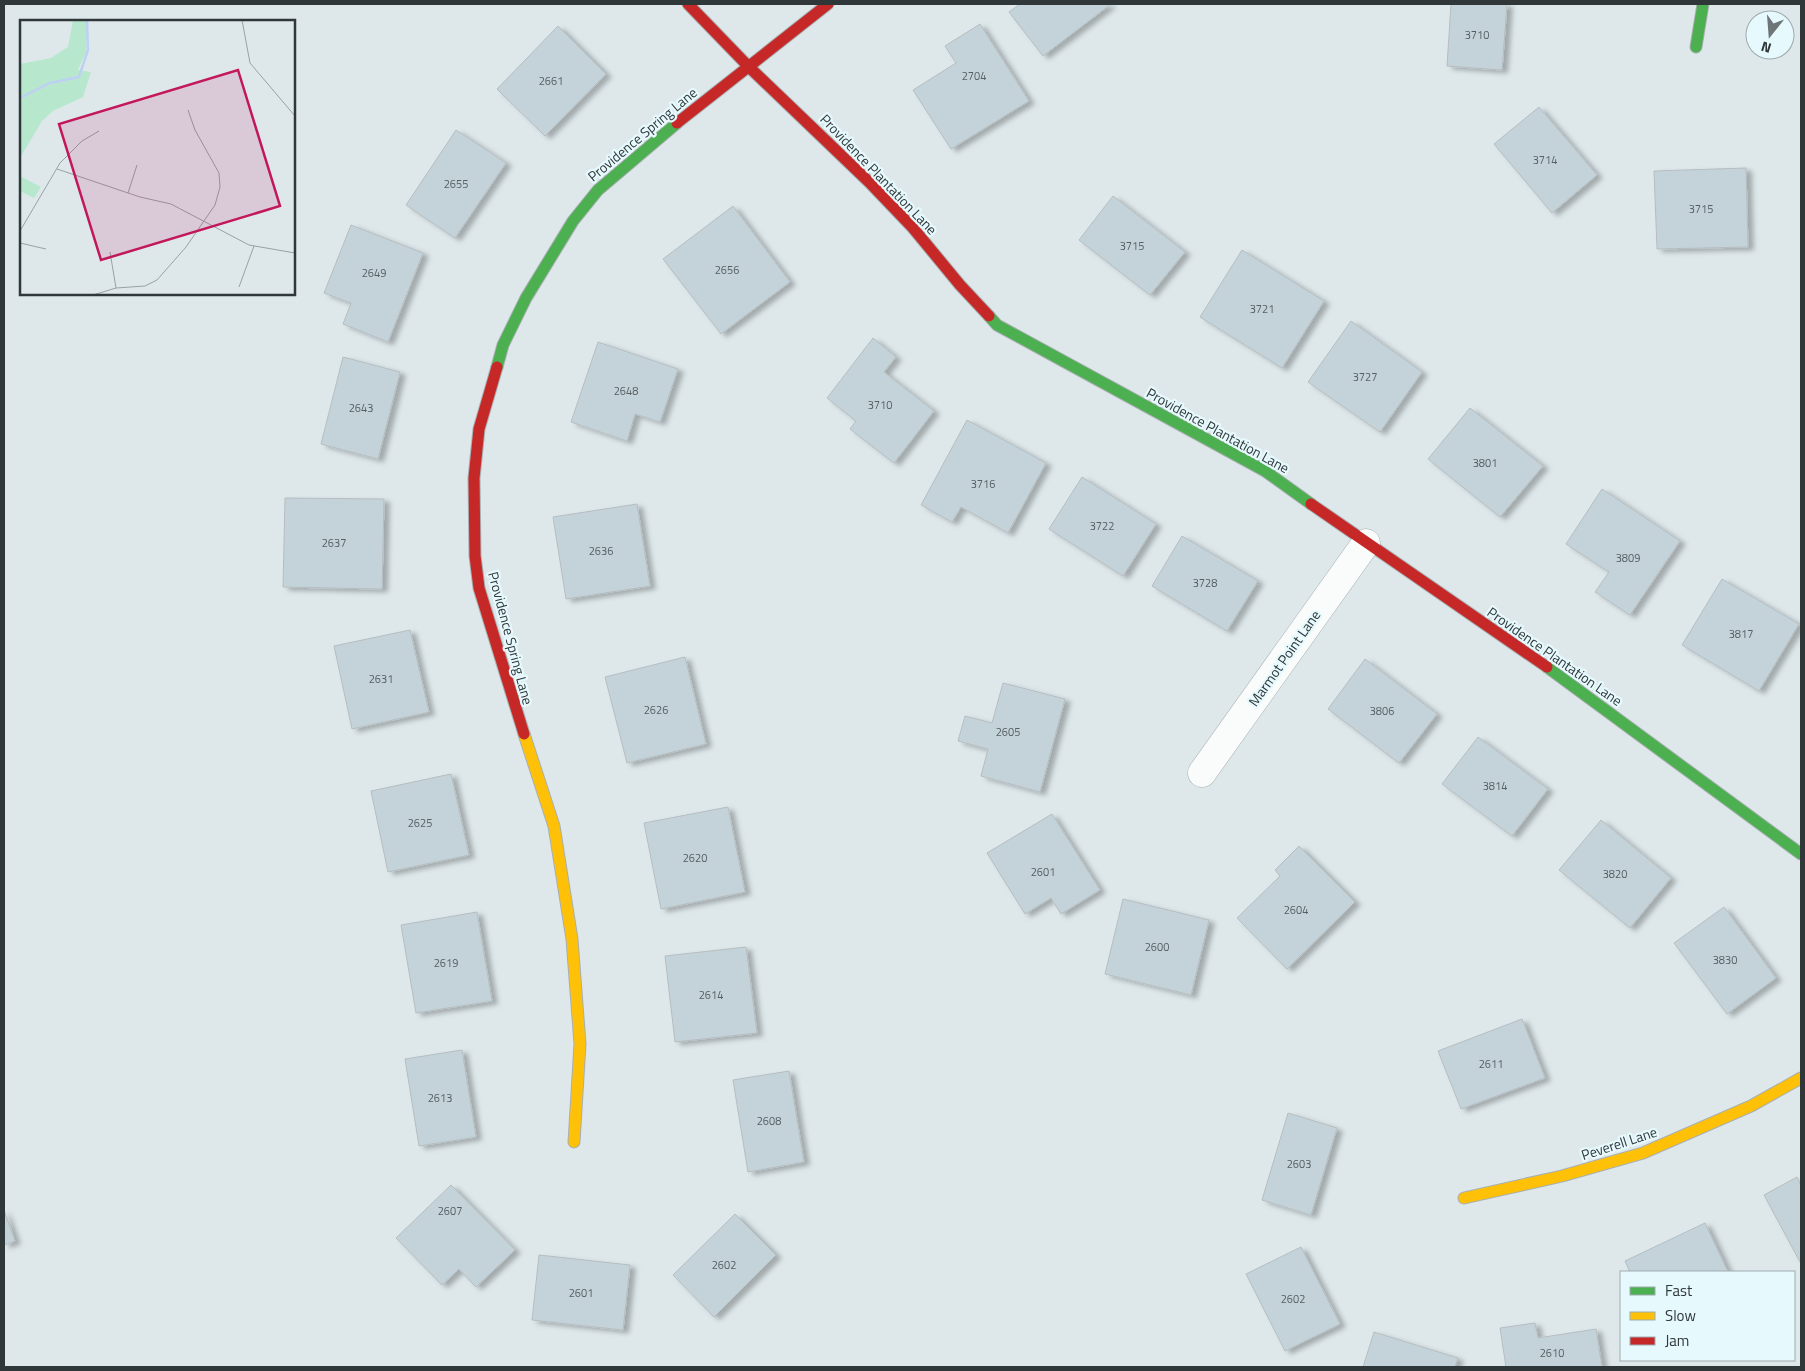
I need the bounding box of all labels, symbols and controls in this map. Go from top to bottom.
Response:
north arrow [1745,10,1795,60]
inset map [20,20,295,295]
house number: 3710 [1465,27,1489,43]
text: N [1758,36,1774,59]
house number: 2704 [962,68,986,84]
house number: 2661 [539,73,563,89]
street label: Providence Spring Lane [583,82,701,186]
street label: Providence Plantation Lane [816,109,942,239]
house number: 3714 [1533,152,1557,168]
house number: 2655 [444,176,468,192]
house number: 3715 [1689,201,1713,217]
house number: 3715 [1120,238,1144,254]
house number: 2656 [715,262,739,278]
house number: 2649 [362,265,386,281]
house number: 3721 [1250,301,1274,317]
house number: 3727 [1353,369,1377,385]
street label: Providence Plantation Lane [1143,382,1293,478]
house number: 2648 [614,383,638,399]
house number: 3710 [868,397,892,413]
house number: 2643 [349,400,373,416]
house number: 3801 [1473,455,1497,471]
house number: 3716 [971,476,995,492]
house number: 3722 [1090,518,1114,534]
house number: 2637 [322,535,346,551]
house number: 2636 [589,543,613,559]
house number: 3809 [1616,550,1640,566]
street label: Providence Spring Lane [483,569,539,707]
house number: 3728 [1193,575,1217,591]
street label: Providence Plantation Lane [1483,601,1627,711]
street label: Marmot Point Lane [1243,606,1325,710]
house number: 3817 [1729,626,1753,642]
house number: 2631 [369,671,393,687]
house number: 2626 [644,702,668,718]
house number: 3806 [1370,703,1394,719]
house number: 2605 [996,724,1020,740]
house number: 3814 [1483,778,1507,794]
house number: 2625 [408,815,432,831]
house number: 2620 [683,850,707,866]
house number: 2601 [1031,864,1055,880]
house number: 3820 [1603,866,1627,882]
house number: 2604 [1284,902,1308,918]
house number: 2600 [1145,939,1169,955]
house number: 3830 [1713,952,1737,968]
house number: 2619 [434,955,458,971]
house number: 2614 [699,987,723,1003]
house number: 2611 [1479,1056,1503,1072]
house number: 2613 [428,1090,452,1106]
house number: 2608 [757,1113,781,1129]
street label: Peverell Lane [1578,1121,1660,1165]
house number: 2603 [1287,1156,1311,1172]
house number: 2607 [438,1203,462,1219]
house number: 2602 [712,1257,736,1273]
legend [1620,1271,1795,1361]
text: Fast [1665,1279,1693,1302]
house number: 2601 [569,1285,593,1301]
house number: 2602 [1281,1291,1305,1307]
text: Slow [1665,1304,1696,1327]
text: Jam [1665,1329,1689,1352]
house number: 2610 [1540,1345,1564,1361]

